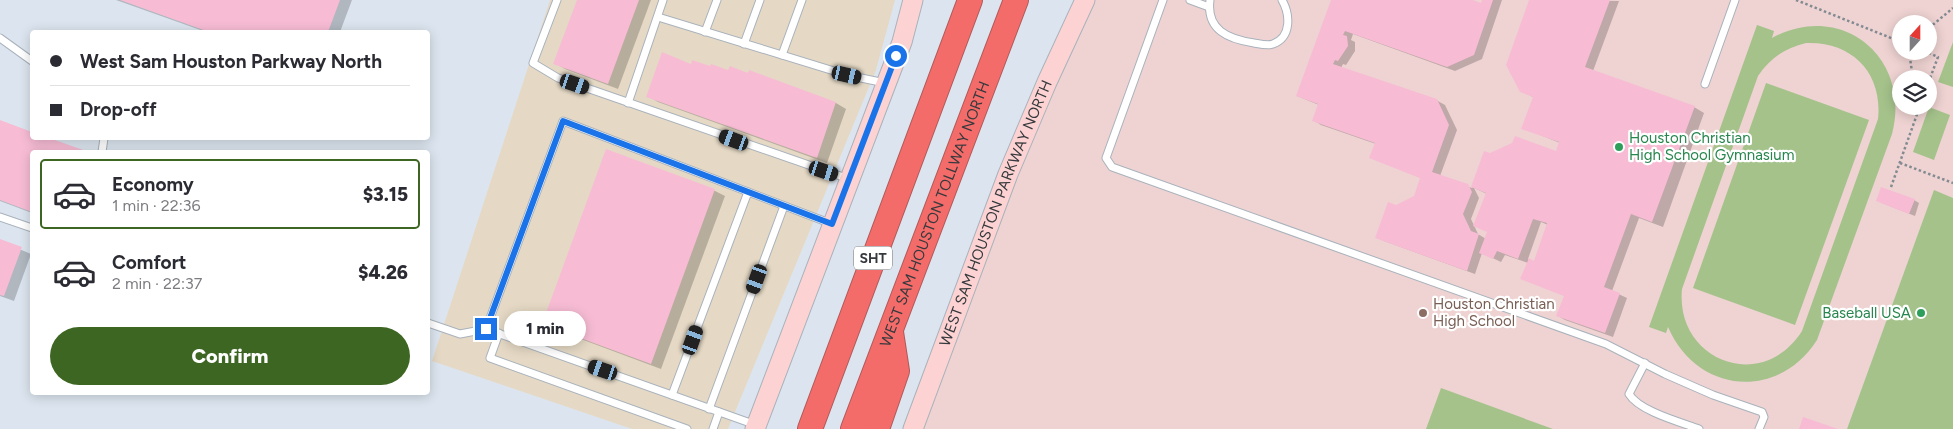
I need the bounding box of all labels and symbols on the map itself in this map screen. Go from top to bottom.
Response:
north arrow [1892,15,1938,60]
route start [885,45,907,67]
car [830,64,863,86]
car [558,72,591,96]
street label: WEST SAM HOUSTON PARKWAY NORTH [936,77,1056,349]
street label: WEST SAM HOUSTON TOLLWAY NORTH [876,79,993,349]
car [717,128,750,152]
place label: Houston Christian High School Gymnasium [1629,129,1794,164]
marker: Houston Christian High School Gymnasium [1613,141,1625,153]
car [807,159,840,183]
road number: SHT [854,247,892,270]
car [744,262,769,296]
place label: Houston Christian High School [1433,295,1555,330]
place label: Baseball USA [1822,304,1911,322]
marker: Houston Christian High School [1417,307,1429,319]
marker: Baseball USA [1915,307,1927,319]
callout: 1 min [504,312,586,346]
route end [475,318,497,340]
car [680,323,705,357]
car [586,358,619,382]

